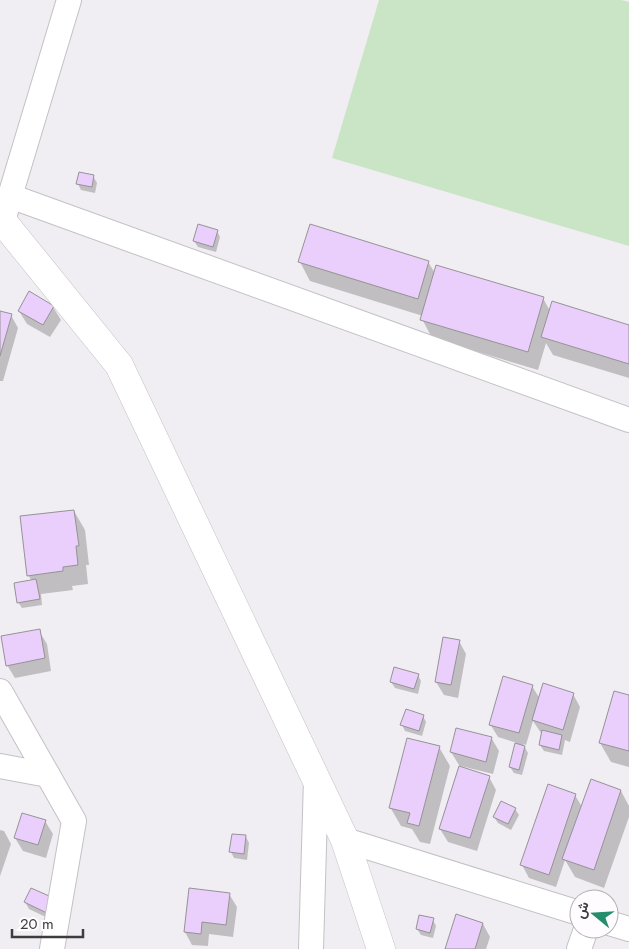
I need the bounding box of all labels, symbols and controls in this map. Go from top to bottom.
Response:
north arrow [569,889,619,939]
text: ش [570,899,594,921]
scale bar [12,906,84,938]
text: 20 m [20,913,54,935]

